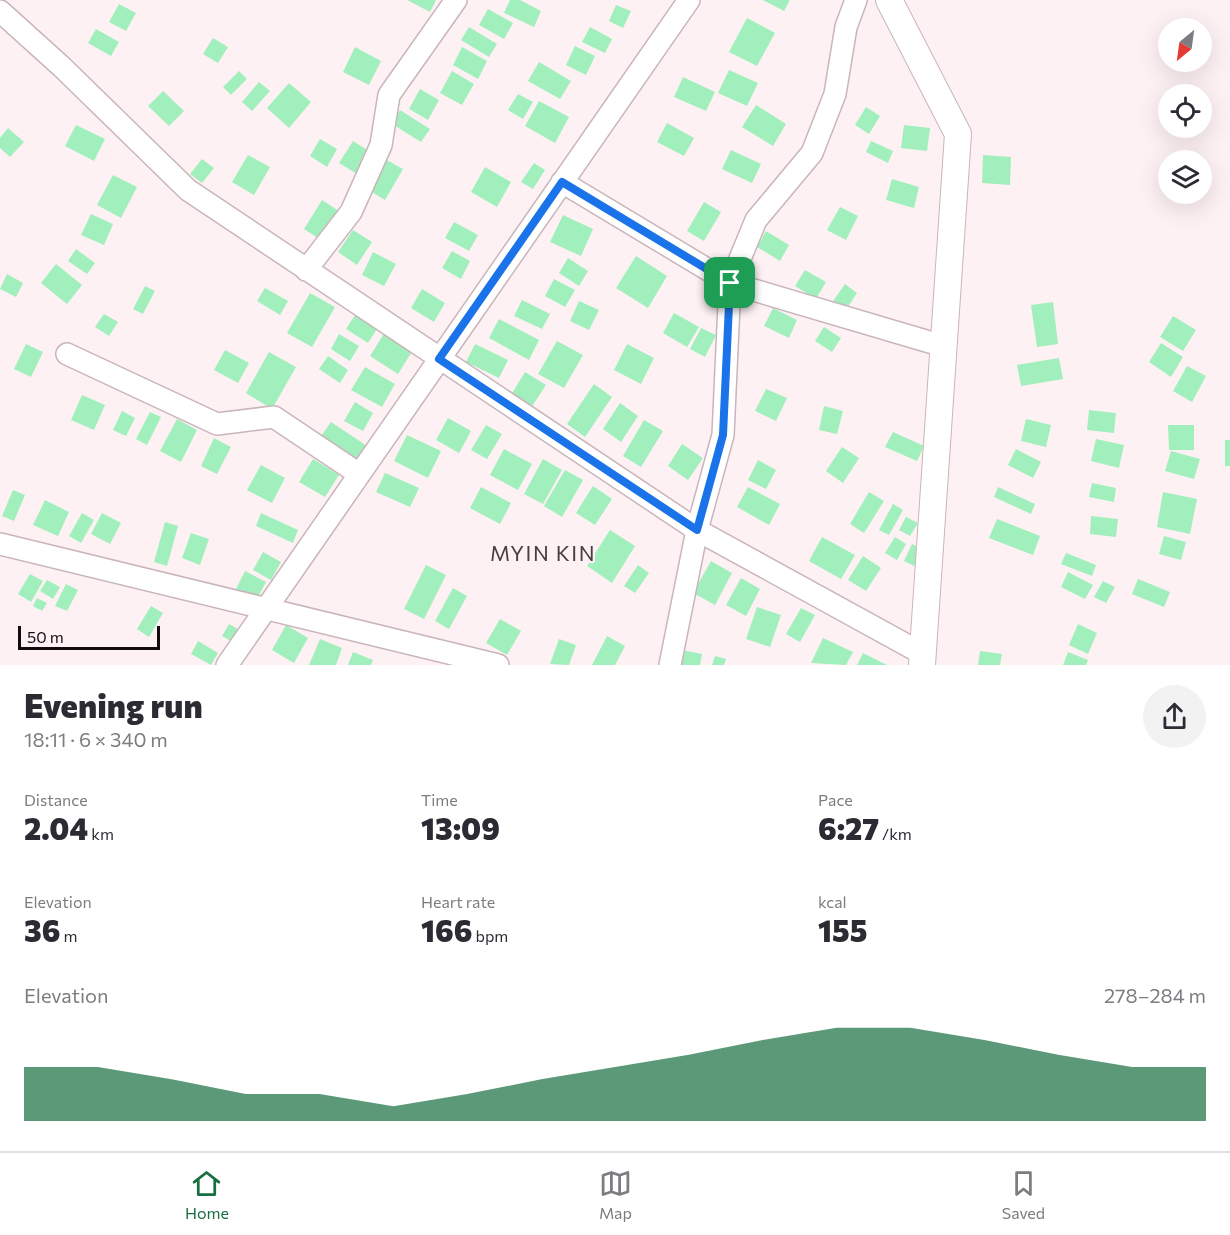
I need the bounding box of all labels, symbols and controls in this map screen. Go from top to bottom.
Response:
north arrow [1158,18,1212,72]
map controls [1158,18,1212,204]
button: locate [1158,84,1212,138]
button: layers [1158,150,1212,204]
pin [704,257,755,308]
icon: arrive [713,266,746,299]
district label: MYIN KIN [490,540,596,565]
scale bar [18,623,160,650]
text: 50 m [27,627,64,646]
text: Evening run [24,684,203,725]
button: share [1143,685,1206,748]
text: 18:11 · 6 × 340 m [24,727,168,751]
text: Distance [24,790,88,809]
text: Time [421,790,458,809]
text: Pace [818,790,853,809]
text: 2.04 [24,809,88,846]
text: 13:09 [421,809,500,846]
text: 6:27 [818,809,879,846]
text: km [88,824,114,843]
text: /km [879,824,912,843]
text: Elevation [24,892,92,911]
text: Heart rate [421,892,495,911]
text: kcal [818,892,847,911]
text: 36 [24,911,60,948]
text: 166 [421,911,472,948]
text: 155 [818,911,867,948]
text: m [60,926,77,945]
text: bpm [472,926,508,945]
text: Elevation [24,983,109,1007]
text: 278–284 m [1104,983,1206,1007]
tab: Home [185,1167,229,1222]
tab: Map [599,1167,632,1222]
tab: Saved [1002,1167,1045,1222]

